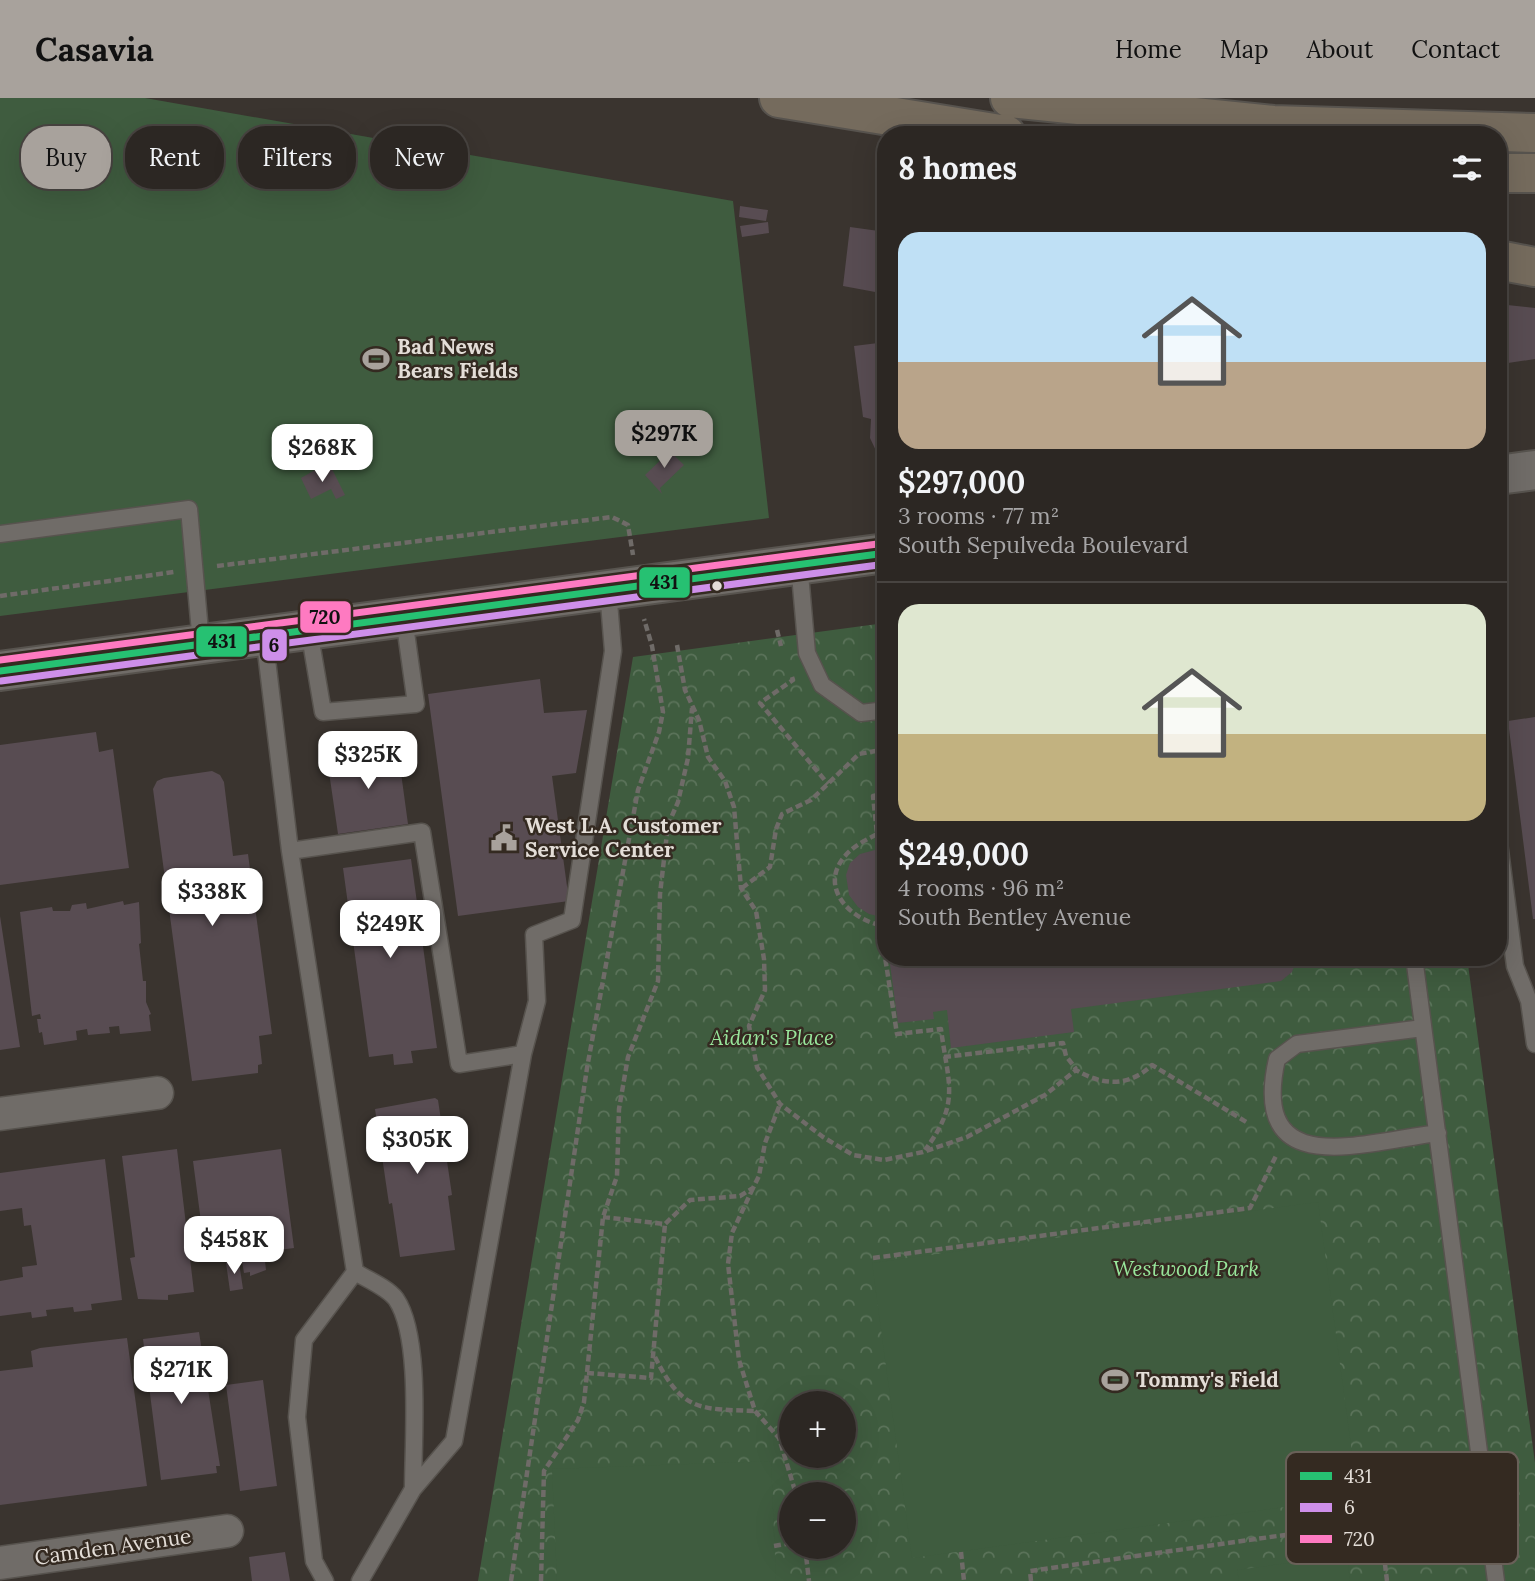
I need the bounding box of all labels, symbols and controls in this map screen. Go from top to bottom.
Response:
text: Casavia [35,28,154,70]
text: Home [1115,34,1182,65]
text: Map [1220,34,1269,65]
text: About [1307,34,1373,65]
text: Contact [1411,34,1500,65]
chip: Buy [21,126,111,189]
chip: Rent [125,126,224,189]
chip: Filters [238,126,356,189]
chip: New [370,126,468,189]
text: 8 homes [898,149,1017,187]
icon: filters [1448,149,1486,187]
icon: home [1129,278,1255,404]
place label: Bad News Bears Fields [397,333,518,384]
sports icon: Bad News Bears Fields [361,344,391,374]
pin: $297K [615,410,713,470]
text: $297K [631,418,697,447]
pin: $268K [273,424,371,484]
text: $268K [288,432,356,461]
text: $297,000 [898,463,1025,501]
text: 3 rooms · 77 m² [898,501,1059,530]
text: South Sepulveda Boulevard [898,530,1189,559]
line badge: 431 [638,566,691,599]
text: 431 [650,570,678,594]
unlabelled marker [710,579,724,593]
line badge: 720 [299,600,352,634]
text: 720 [309,605,341,629]
line badge: 431 [195,625,248,658]
line badge: 6 [261,628,288,662]
text: 431 [208,629,236,653]
text: 6 [269,633,280,657]
icon: home [1129,650,1255,776]
pin: $325K [319,732,417,791]
text: $325K [334,739,402,768]
place label: West L.A. Customer Service Center [525,812,722,863]
public building icon: West L.A. Customer Service Center [489,823,519,853]
text: $249,000 [898,835,1029,873]
pin: $338K [163,868,261,928]
text: 4 rooms · 96 m² [898,873,1064,902]
text: $338K [178,876,246,905]
pin: $249K [341,900,439,960]
text: South Bentley Avenue [898,902,1131,931]
text: $249K [356,908,424,937]
park label: Aidan's Place [709,1024,834,1051]
pin: $305K [368,1116,466,1176]
text: $305K [382,1124,452,1153]
pin: $458K [185,1216,283,1276]
text: $458K [200,1224,268,1253]
park label: Westwood Park [1113,1255,1259,1282]
pin: $271K [132,1346,230,1406]
text: $271K [150,1354,212,1383]
sports icon: Tommy's Field [1100,1365,1130,1395]
place label: Tommy's Field [1136,1366,1279,1393]
map controls [779,1391,856,1559]
button: + [779,1391,856,1468]
legend [1286,1452,1518,1564]
text: 431 [1344,1464,1372,1488]
button: − [779,1482,856,1559]
text: 6 [1344,1495,1355,1519]
street label: Camden Avenue [33,1522,193,1571]
text: 720 [1344,1527,1375,1551]

